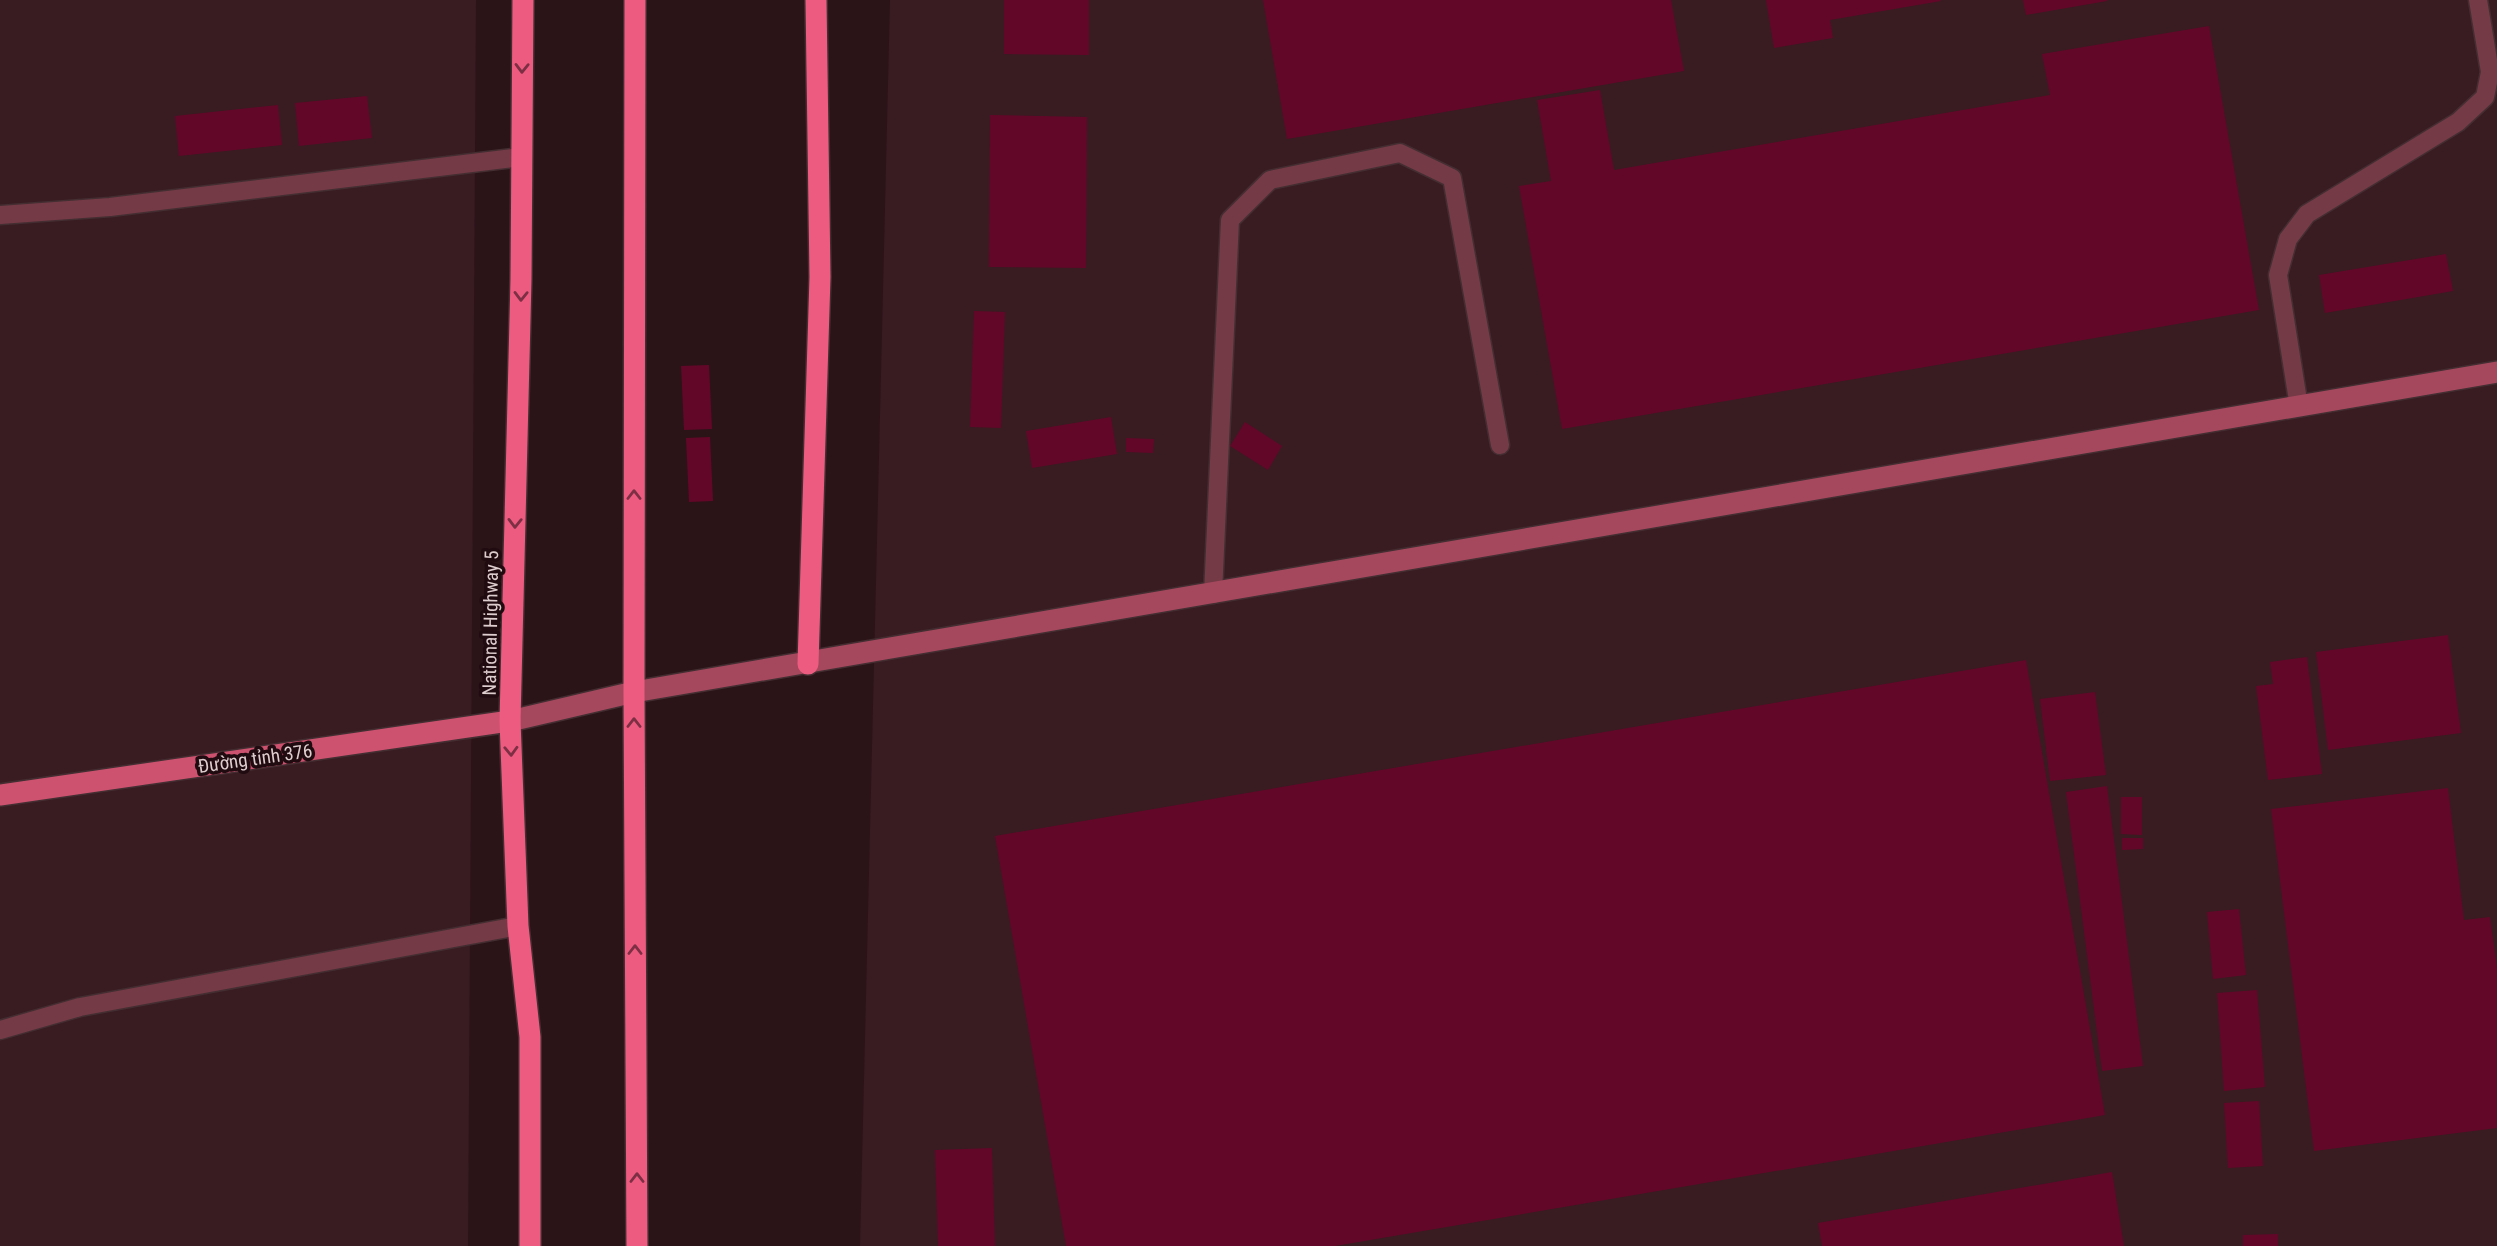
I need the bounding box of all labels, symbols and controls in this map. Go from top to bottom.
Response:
one-way arrow [514,63,530,74]
one-way arrow [513,290,528,301]
one-way arrow [626,490,642,500]
one-way arrow [507,518,523,529]
street label: National Highway 5 [478,550,503,696]
one-way arrow [626,717,642,728]
street label: Đường tỉnh 376 [197,739,314,778]
one-way arrow [504,745,519,756]
one-way arrow [628,945,643,956]
one-way arrow [629,1172,645,1183]

